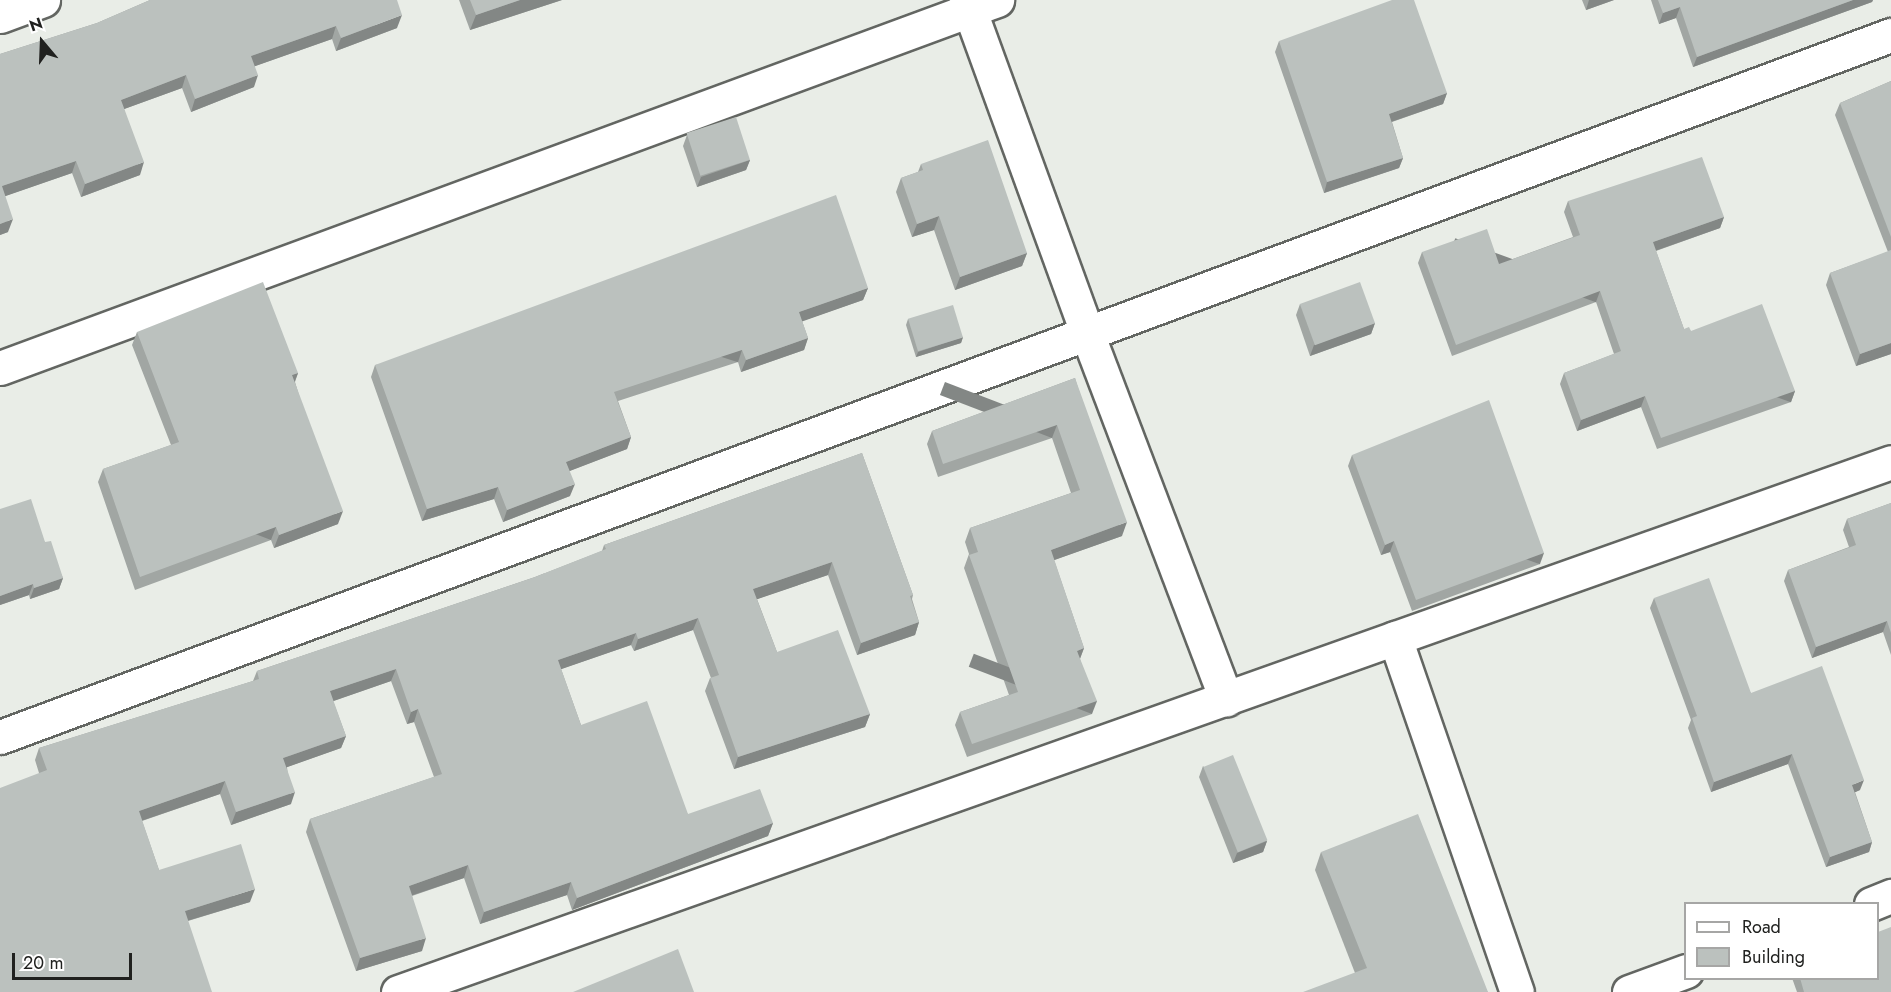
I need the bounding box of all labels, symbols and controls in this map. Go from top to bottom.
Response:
north arrow [12,12,72,72]
text: N [26,12,46,37]
legend [1684,902,1879,980]
text: Road [1742,914,1781,940]
scale bar [15,941,135,979]
text: Building [1742,944,1805,970]
text: 20 m [23,950,63,976]

